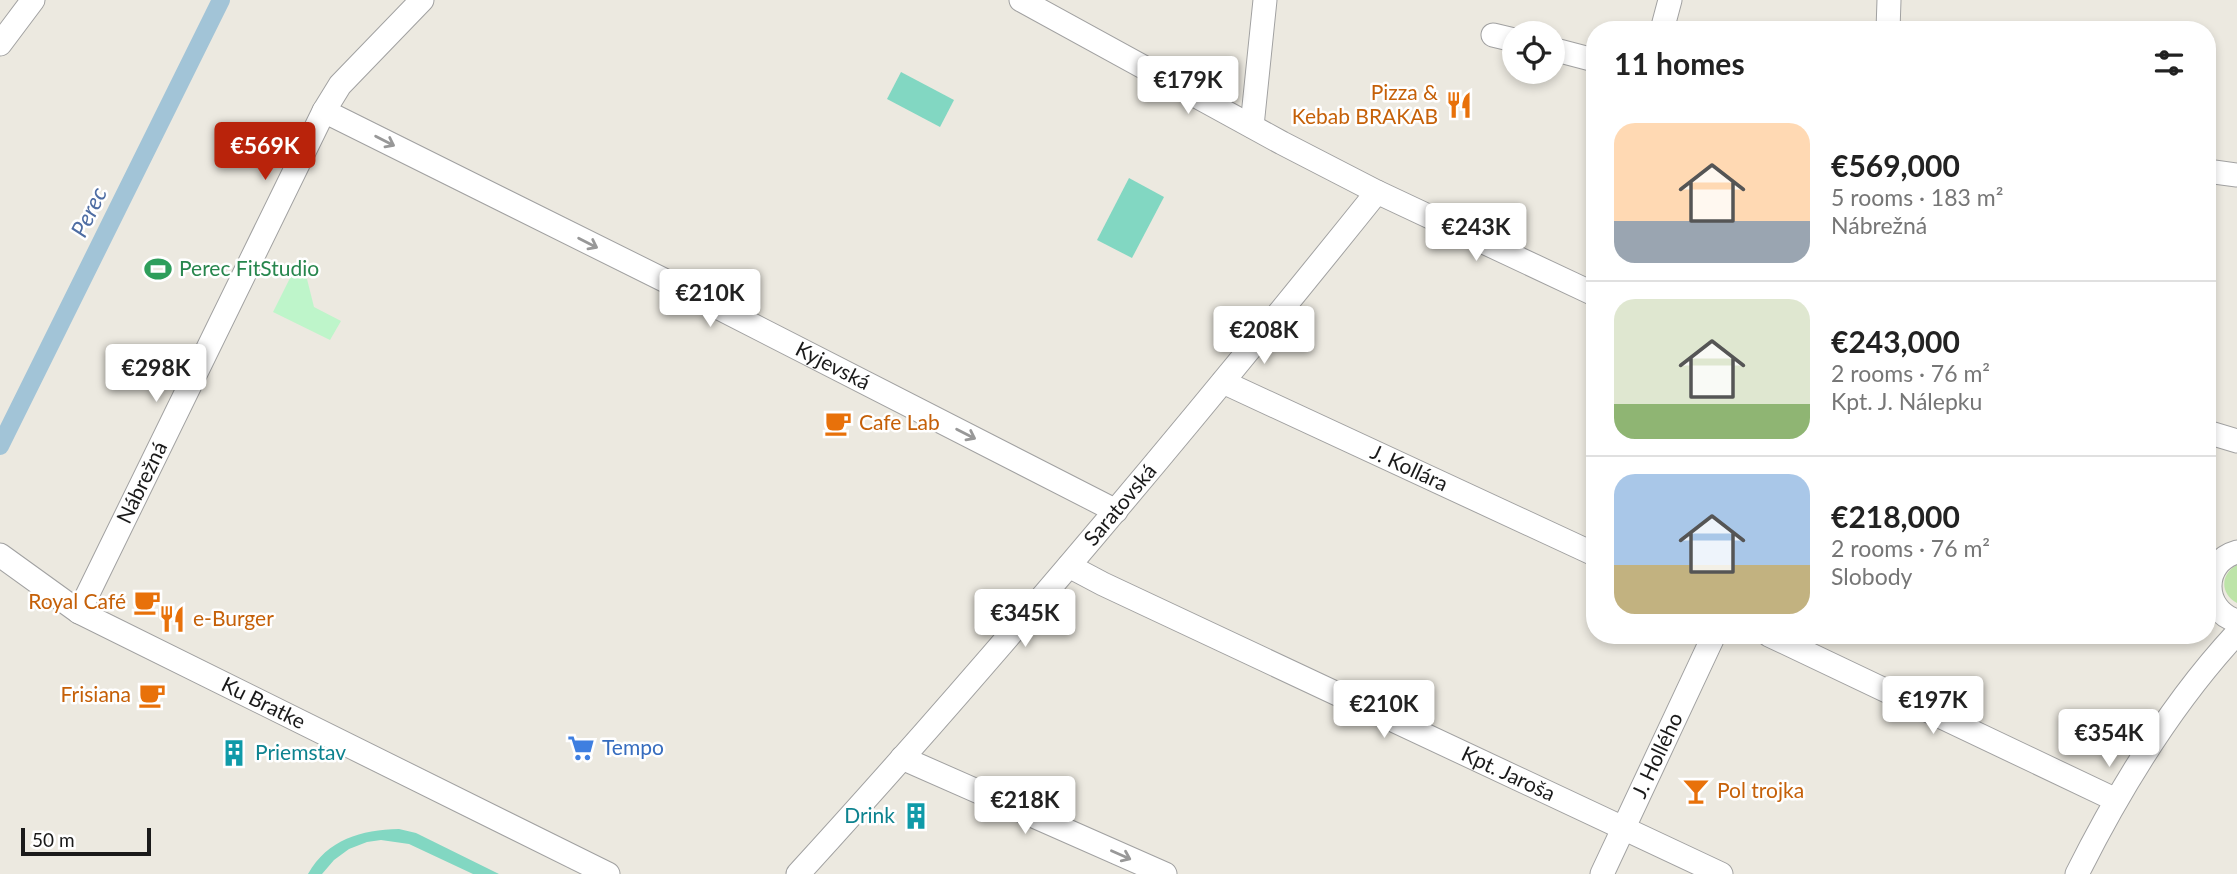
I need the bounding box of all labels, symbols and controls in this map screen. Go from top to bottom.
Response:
map controls [1502,21,1565,84]
button: locate [1502,21,1565,84]
icon: filters [2150,44,2188,82]
text: 11 homes [1614,45,1745,81]
pin: €179K [1139,57,1237,116]
text: €179K [1153,65,1223,93]
place label: Pizza & Kebab BRAKAB [1292,79,1438,128]
restaurant icon: Pizza & Kebab BRAKAB [1444,90,1474,120]
pin: €569K [216,122,314,182]
text: €569K [230,131,300,159]
one-way arrow [374,134,395,148]
text: €569,000 [1831,147,1960,183]
icon: home [1670,151,1754,235]
water label: Perec [64,182,112,241]
text: 5 rooms · 183 m² [1831,183,2003,211]
pin: €243K [1427,204,1525,263]
text: Nábrežná [1831,211,1927,239]
text: €243K [1441,212,1511,240]
one-way arrow [577,236,598,250]
sports icon: Perec FitStudio [143,254,173,284]
place label: Perec FitStudio [179,255,319,280]
pin: €210K [661,270,759,329]
text: €210K [675,278,745,306]
pin: €208K [1215,306,1313,366]
text: €208K [1229,315,1299,343]
text: €243,000 [1831,323,1960,359]
icon: home [1670,327,1754,411]
street label: Kyjevská [792,335,875,394]
pin: €298K [107,344,205,404]
text: €298K [121,353,191,381]
text: 2 rooms · 76 m² [1831,359,1990,387]
text: Kpt. J. Nálepku [1831,387,1982,415]
cafe icon: Cafe Lab [823,408,853,438]
place label: Cafe Lab [859,409,940,434]
one-way arrow [955,428,976,442]
street label: Nábrežná [110,437,171,527]
street label: J. Kollára [1367,438,1452,496]
street label: Saratovská [1078,458,1161,550]
text: €218,000 [1831,498,1960,534]
icon: home [1670,502,1754,586]
text: 2 rooms · 76 m² [1831,534,1990,562]
text: Slobody [1831,562,1912,590]
cafe icon: Royal Café [132,587,162,617]
place label: Royal Café [28,588,126,613]
pin: €345K [976,590,1074,649]
text: €345K [990,598,1060,626]
restaurant icon: e-Burger [157,604,187,634]
place label: e-Burger [193,605,274,630]
street label: Ku Bratke [218,671,310,733]
pin: €197K [1884,676,1982,736]
cafe icon: Frisiana [137,680,167,710]
pin: €210K [1335,680,1433,740]
place label: Frisiana [61,681,131,706]
text: €197K [1898,685,1968,713]
text: €210K [1349,689,1419,717]
street label: J. Hollého [1626,708,1687,801]
pin: €354K [2060,710,2158,769]
text: €354K [2074,718,2144,746]
supermarket icon: Tempo [566,733,596,763]
place label: Tempo [602,734,664,759]
building icon: Priemstav [219,738,249,768]
place label: Priemstav [255,739,346,764]
street label: Kpt. Jaroša [1458,740,1560,805]
pin: €218K [976,776,1074,836]
bar icon: Pol trojka [1681,776,1711,806]
place label: Pol trojka [1717,777,1804,802]
text: €218K [990,785,1060,813]
building icon: Drink [901,801,931,831]
place label: Drink [844,802,895,827]
scale bar [21,825,150,857]
text: 50 m [32,828,75,851]
one-way arrow [1110,849,1132,862]

